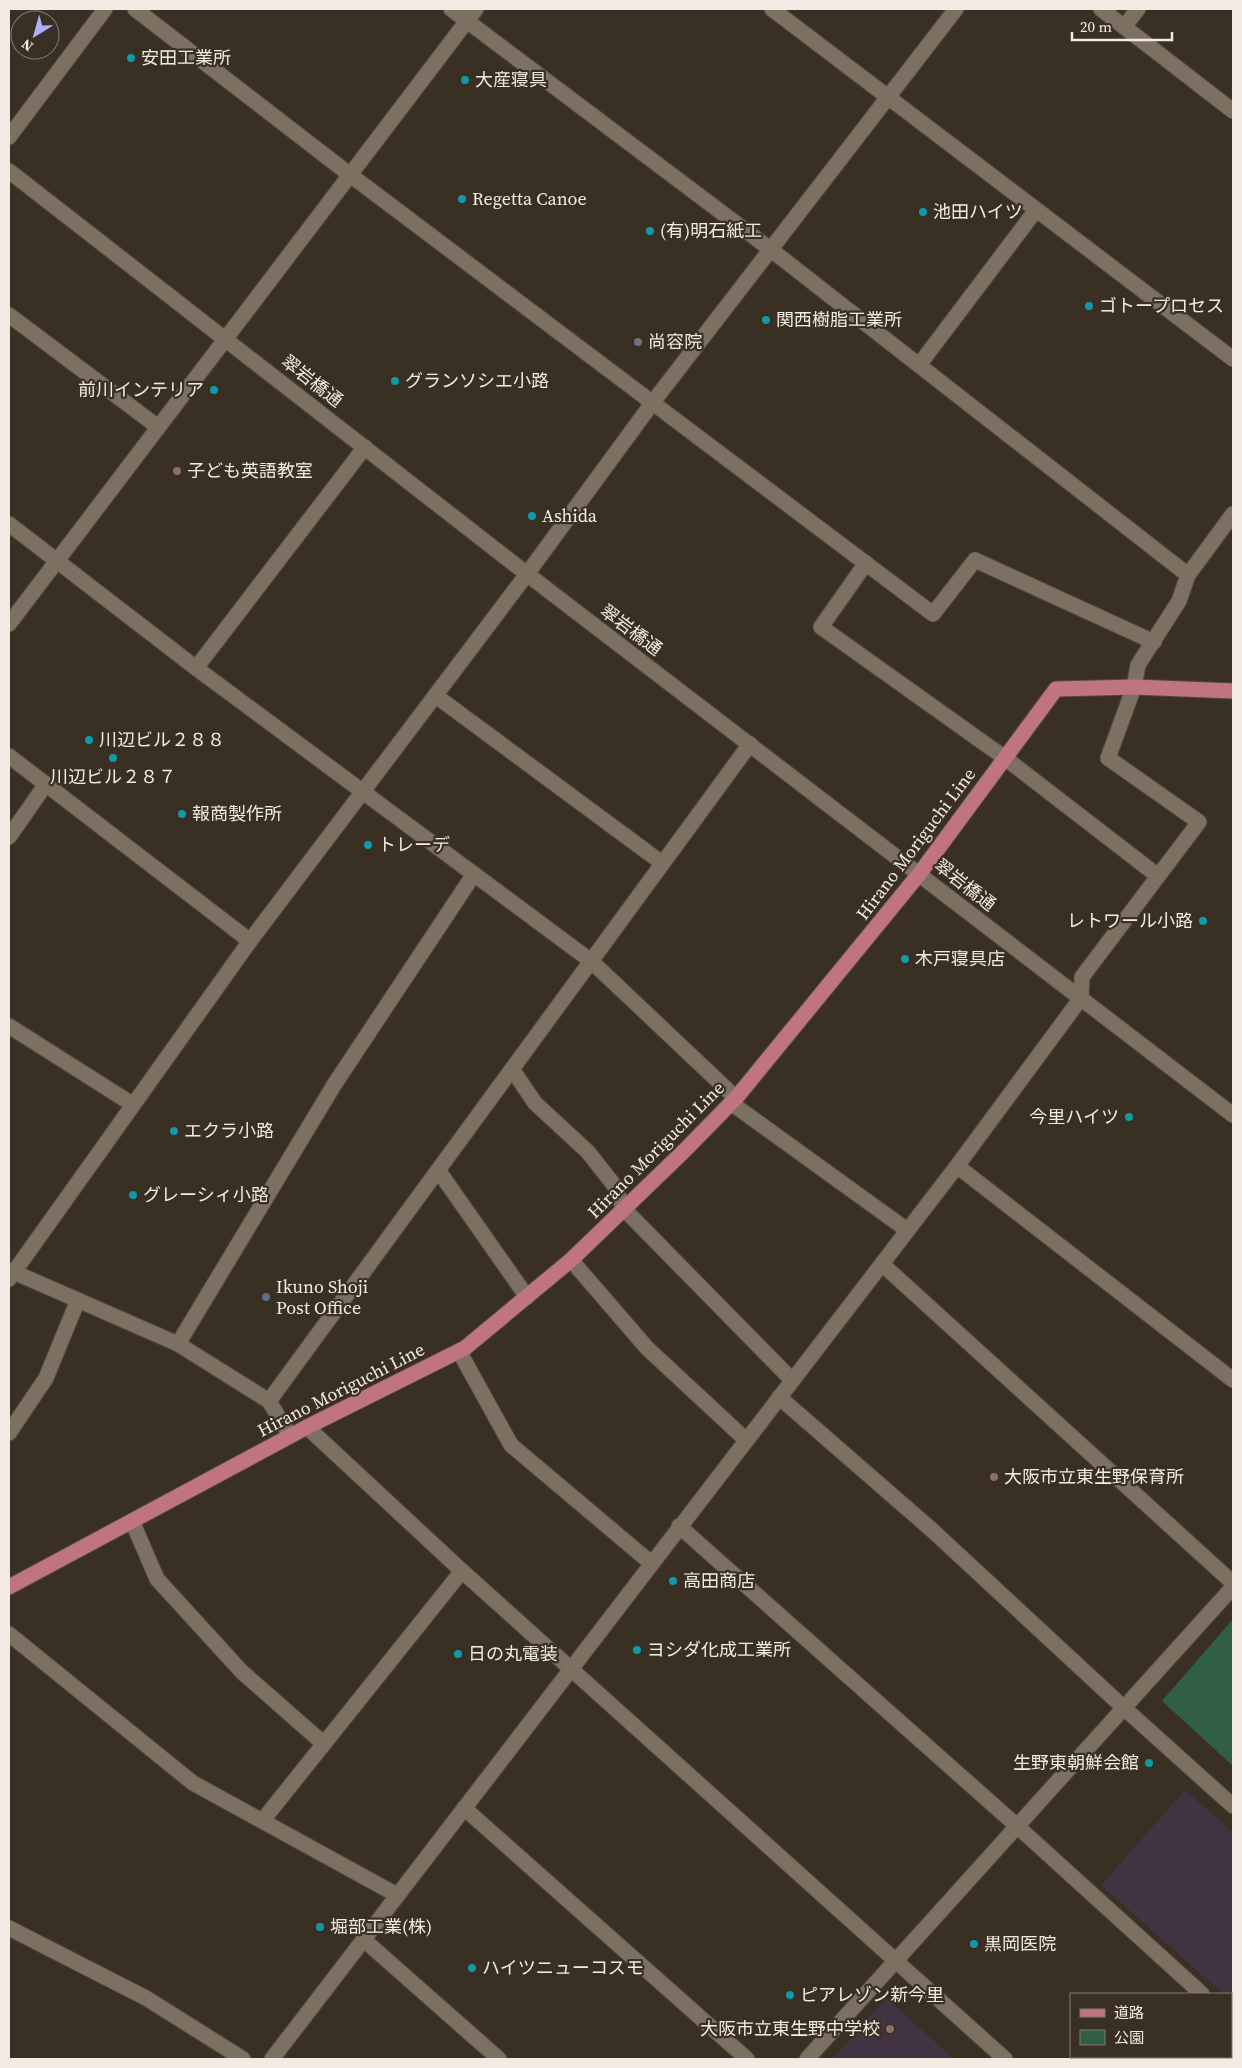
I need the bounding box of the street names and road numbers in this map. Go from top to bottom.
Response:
street label: 翠岩橋通 [276,349,348,413]
street label: 翠岩橋通 [595,598,668,661]
street label: Hirano Moriguchi Line [850,762,981,925]
street label: 翠岩橋通 [929,853,1001,917]
street label: Hirano Moriguchi Line [582,1076,730,1224]
street label: Hirano Moriguchi Line [253,1337,429,1443]

